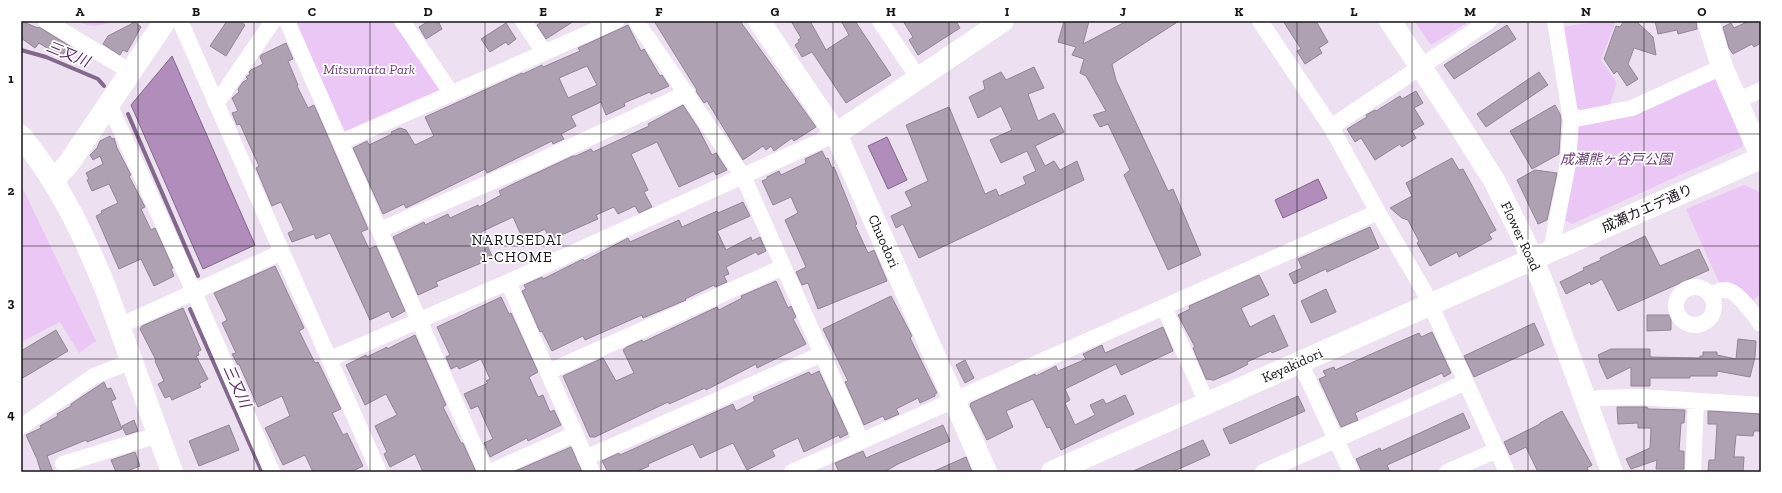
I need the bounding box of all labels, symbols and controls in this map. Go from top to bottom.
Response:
text: A [76,4,85,19]
text: B [192,4,200,19]
text: C [308,4,316,19]
text: D [423,4,433,19]
text: E [539,4,547,19]
text: F [655,4,663,19]
text: G [771,4,780,19]
text: H [886,4,896,19]
text: I [1005,4,1010,19]
text: J [1120,4,1126,19]
text: K [1235,4,1244,19]
text: L [1350,4,1358,19]
text: M [1464,4,1476,19]
text: N [1581,4,1591,19]
text: O [1697,4,1707,19]
water label: 三又川 [44,37,94,72]
park label: Mitsumata Park [323,61,415,78]
text: 1 [8,71,14,86]
park label: 成瀬熊ヶ谷戸公園 [1560,151,1674,168]
street label: 成瀬カエデ通り [1599,181,1695,236]
text: 2 [8,183,15,198]
street label: Flower Road [1497,199,1544,274]
street label: Chuodori [864,212,903,271]
district label: NARUSEDAI 1-CHOME [472,231,562,266]
text: 3 [8,295,15,310]
street label: Keyakidori [1259,344,1325,386]
water label: 三又川 [220,362,255,412]
text: 4 [7,407,15,422]

